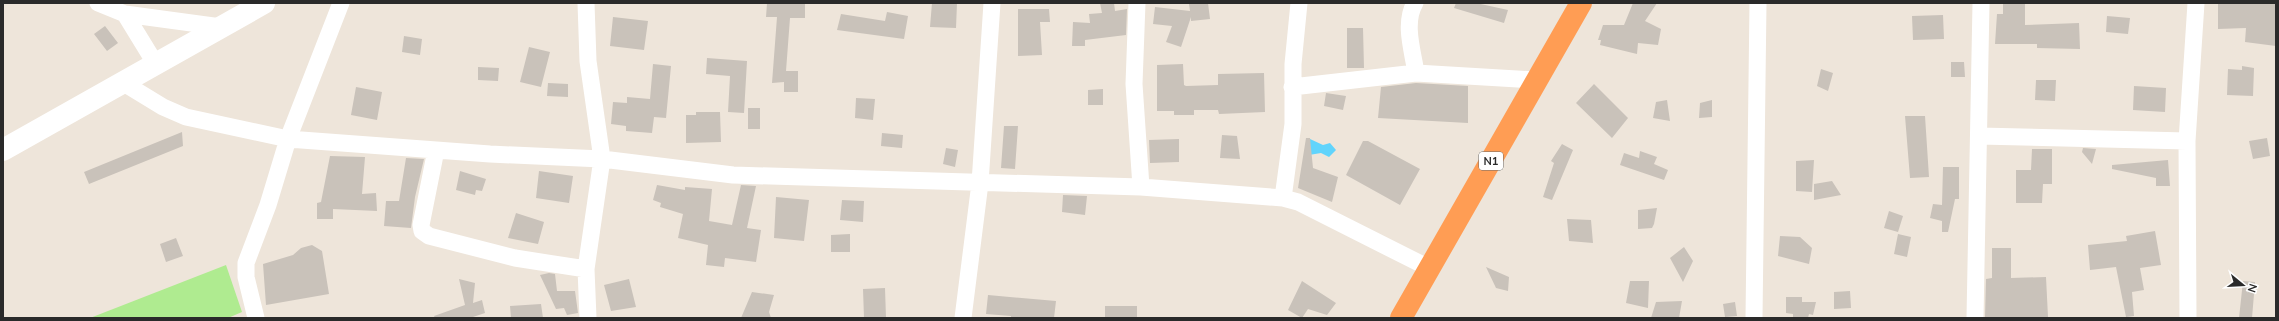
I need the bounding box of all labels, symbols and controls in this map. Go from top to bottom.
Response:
road number: N1 [1479,152,1503,170]
north arrow [2223,265,2263,305]
text: N [2245,282,2260,294]

